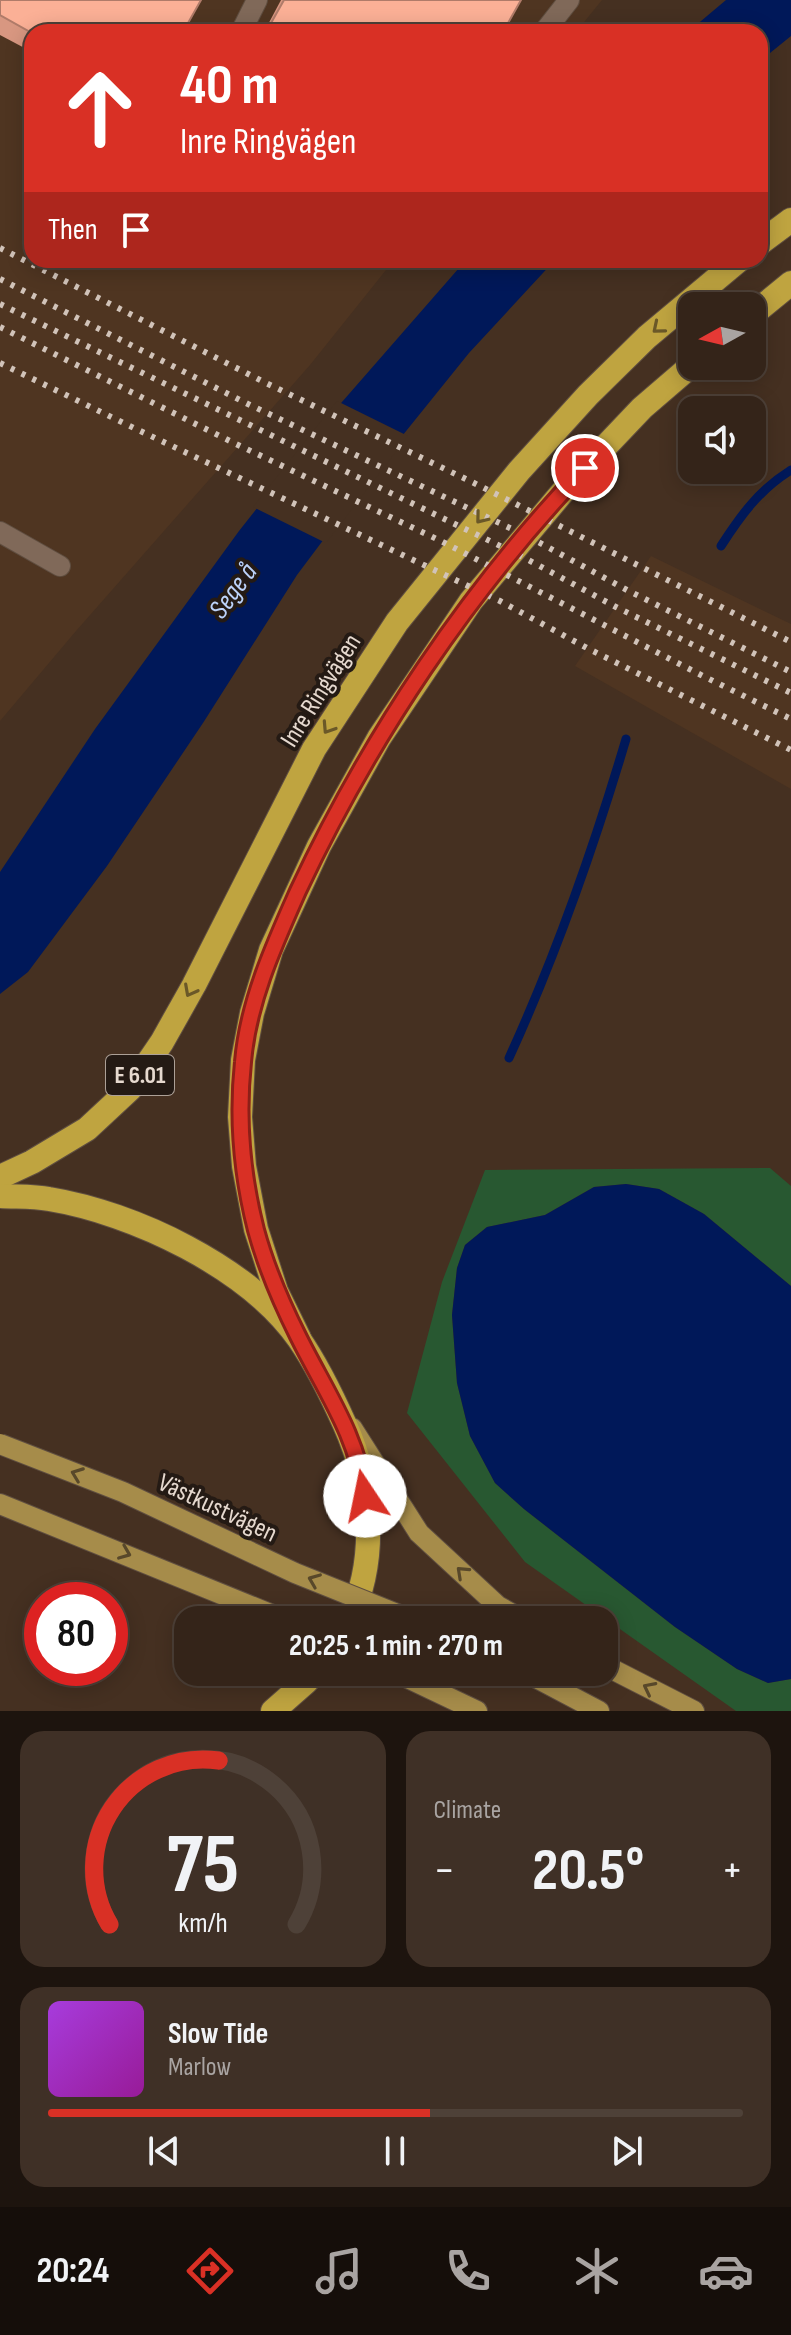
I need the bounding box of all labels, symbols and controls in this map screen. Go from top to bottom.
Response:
text: 40 m [180,53,279,120]
icon: ahead [48,56,152,160]
text: Inre Ringvägen [180,121,357,164]
icon: arrive [114,208,158,252]
text: Then [48,212,98,248]
north arrow [678,292,766,380]
map controls [678,292,766,484]
one-way arrow [652,318,667,333]
button: sound [678,396,766,484]
pin [551,434,619,502]
icon: arrive [563,446,607,490]
one-way arrow [476,509,491,523]
water label: Sege å [202,556,265,625]
street label: Inre Ringvägen [274,629,368,753]
one-way arrow [323,719,338,734]
one-way arrow [185,982,200,997]
road number: E 6.01 [106,1055,174,1095]
position arrow [323,1454,407,1538]
one-way arrow [71,1467,85,1484]
street label: Västkustvägen [153,1467,282,1549]
one-way arrow [116,1544,131,1560]
one-way arrow [456,1568,471,1582]
one-way arrow [308,1574,322,1590]
speed limit sign: 80 [24,1582,128,1686]
text: 20:25 · 1 min · 270 m [289,1628,503,1664]
one-way arrow [643,1682,658,1697]
text: Climate [434,1795,501,1826]
text: 75 [166,1816,239,1916]
text: 20.5° [532,1835,644,1907]
text: − [434,1844,455,1897]
text: + [721,1844,743,1897]
text: km/h [178,1906,227,1941]
text: Slow Tide [168,2016,268,2052]
text: Marlow [168,2052,231,2083]
icon: previous [142,2129,186,2173]
icon: pause [373,2129,417,2173]
icon: next [605,2129,649,2173]
icon: directions [182,2243,238,2299]
icon: music [311,2243,367,2299]
icon: phone [440,2243,496,2299]
icon: climate [569,2243,625,2299]
icon: car [698,2243,754,2299]
text: 20:24 [37,2250,109,2293]

